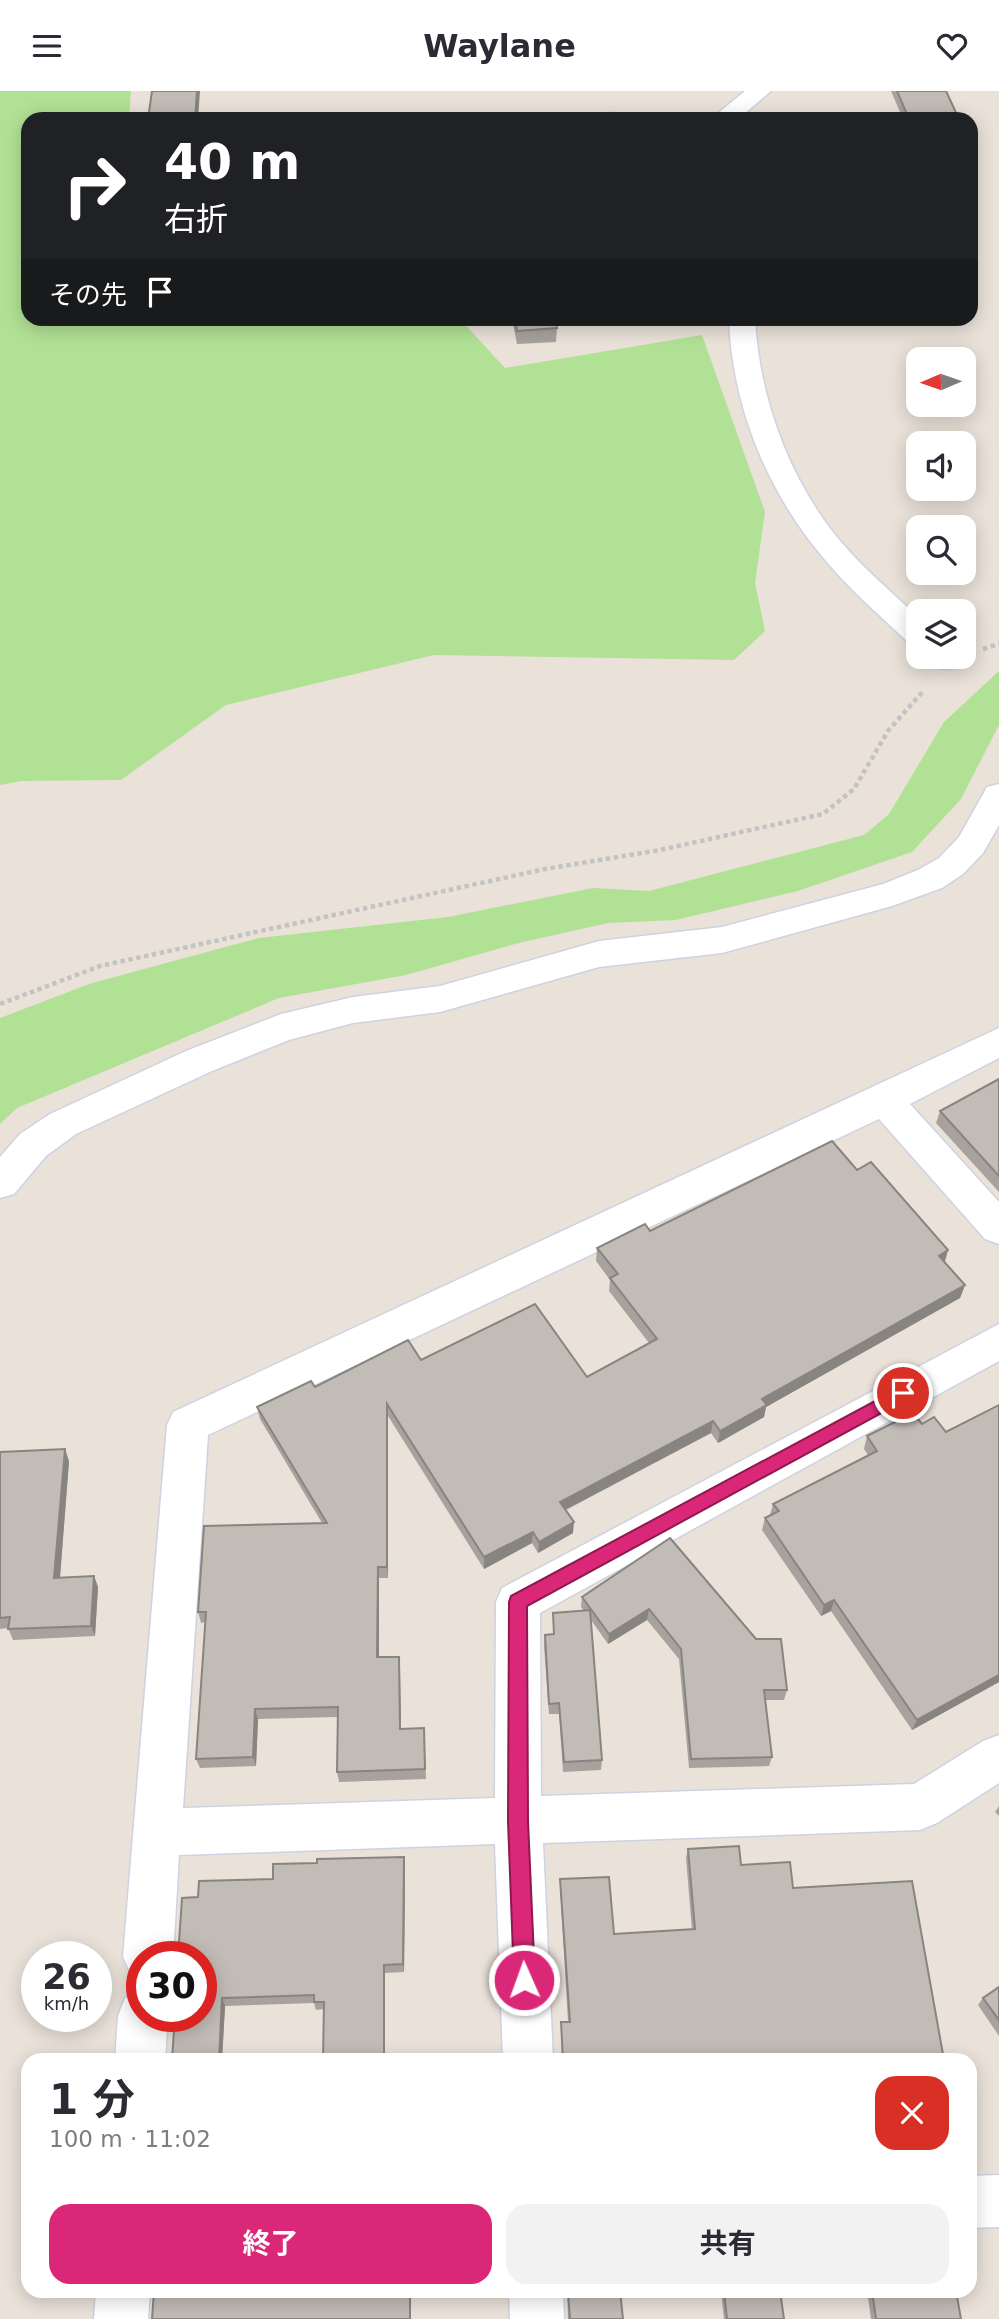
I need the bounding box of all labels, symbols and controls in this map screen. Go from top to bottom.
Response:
icon: menu [28,27,66,65]
text: Waylane [423,27,576,65]
icon: heart [933,27,971,65]
text: 40 m [164,134,300,191]
icon: right [49,140,140,231]
text: 右折 [164,200,228,238]
icon: arrive [141,273,179,311]
text: その先 [49,280,127,310]
north arrow [906,347,976,417]
map controls [906,347,976,669]
button: sound [906,431,976,501]
button: search [906,515,976,585]
button: layers [906,599,976,669]
pin [873,1363,933,1423]
icon: arrive [884,1374,922,1412]
speed limit sign: 30 [126,1941,217,2032]
position arrow [487,1943,561,2017]
text: 26 [42,1957,91,1997]
text: km/h [44,1993,89,2014]
text: 1 分 [49,2075,135,2124]
button: close [875,2076,949,2150]
text: 100 m · 11:02 [49,2126,211,2152]
button: 終了 [49,2204,492,2284]
button: 共有 [506,2204,949,2284]

